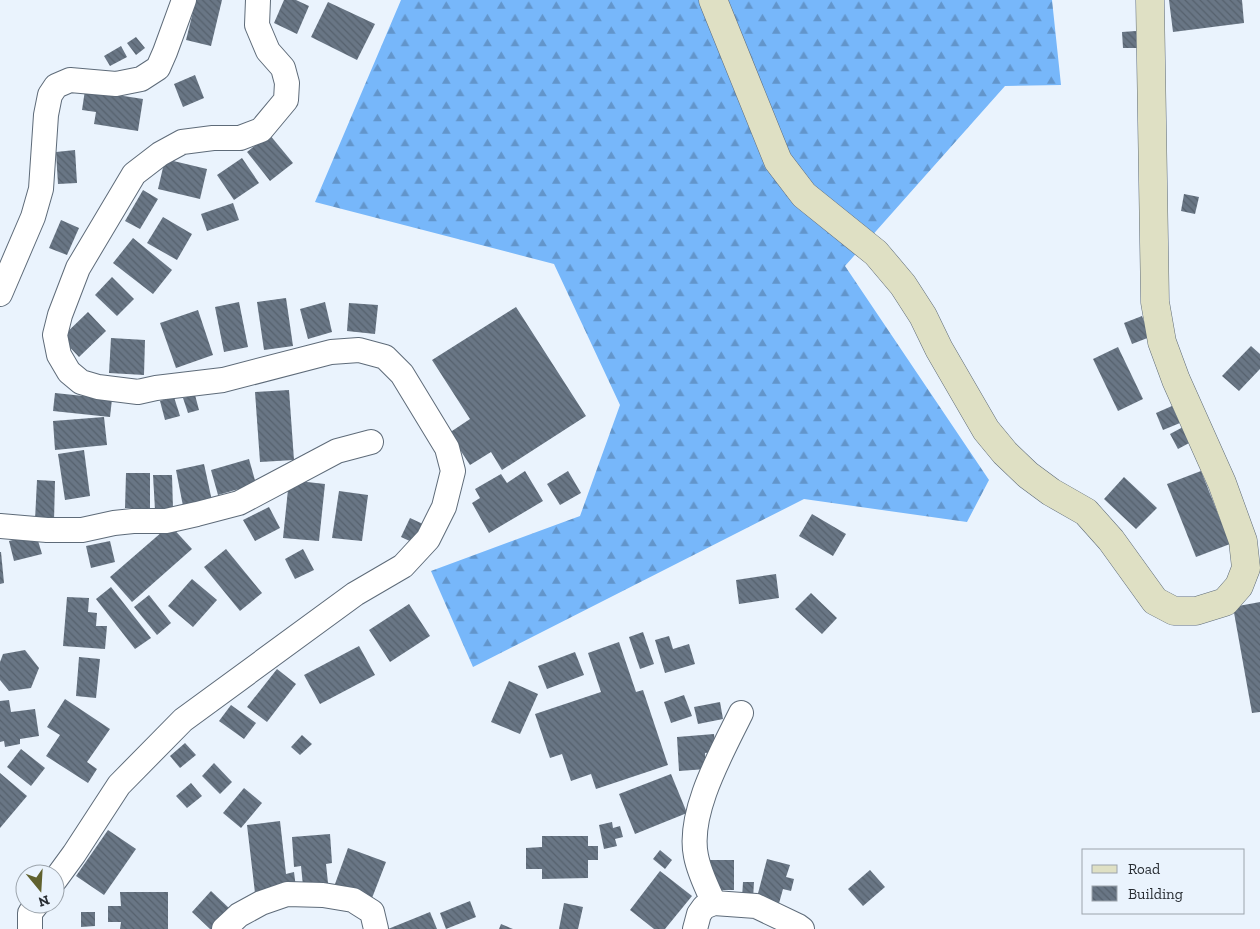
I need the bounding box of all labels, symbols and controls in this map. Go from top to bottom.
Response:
legend [1082,849,1245,914]
text: Road [1128,860,1161,878]
north arrow [15,864,65,914]
text: Building [1128,885,1183,903]
text: N [36,891,52,911]

